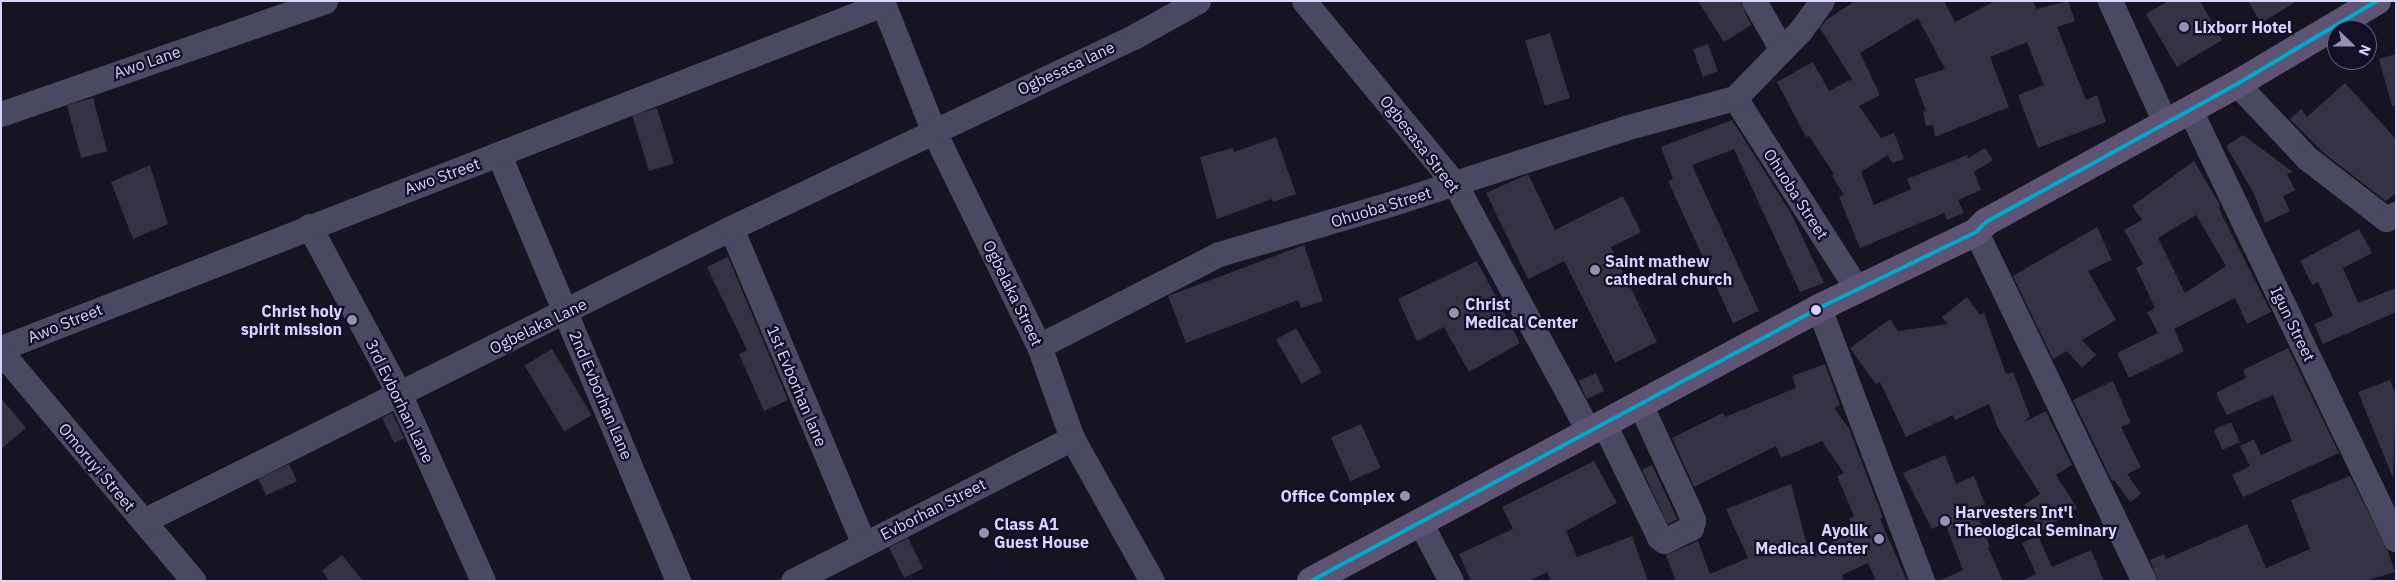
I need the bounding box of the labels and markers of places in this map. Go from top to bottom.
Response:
place label: Lixborr Hotel [2194,17,2292,37]
marker: Lixborr Hotel [2178,21,2190,33]
place label: Saint mathew cathedral church [1605,251,1732,289]
marker: Saint mathew cathedral church [1589,264,1601,276]
place label: Christ Medical Center [1465,294,1578,332]
place label: Christ holy spirit mission [241,301,342,339]
unlabelled marker [1811,305,1821,315]
marker: Christ Medical Center [1447,306,1461,320]
marker: Christ holy spirit mission [346,314,358,326]
place label: Office Complex [1280,486,1395,506]
marker: Office Complex [1399,490,1411,502]
place label: Harvesters Int'l Theological Seminary [1955,502,2117,540]
place label: Class A1 Guest House [994,514,1089,552]
marker: Harvesters Int'l Theological Seminary [1939,515,1951,527]
place label: Ayolik Medical Center [1755,520,1868,558]
marker: Class A1 Guest House [978,527,990,539]
marker: Ayolik Medical Center [1872,532,1886,546]

